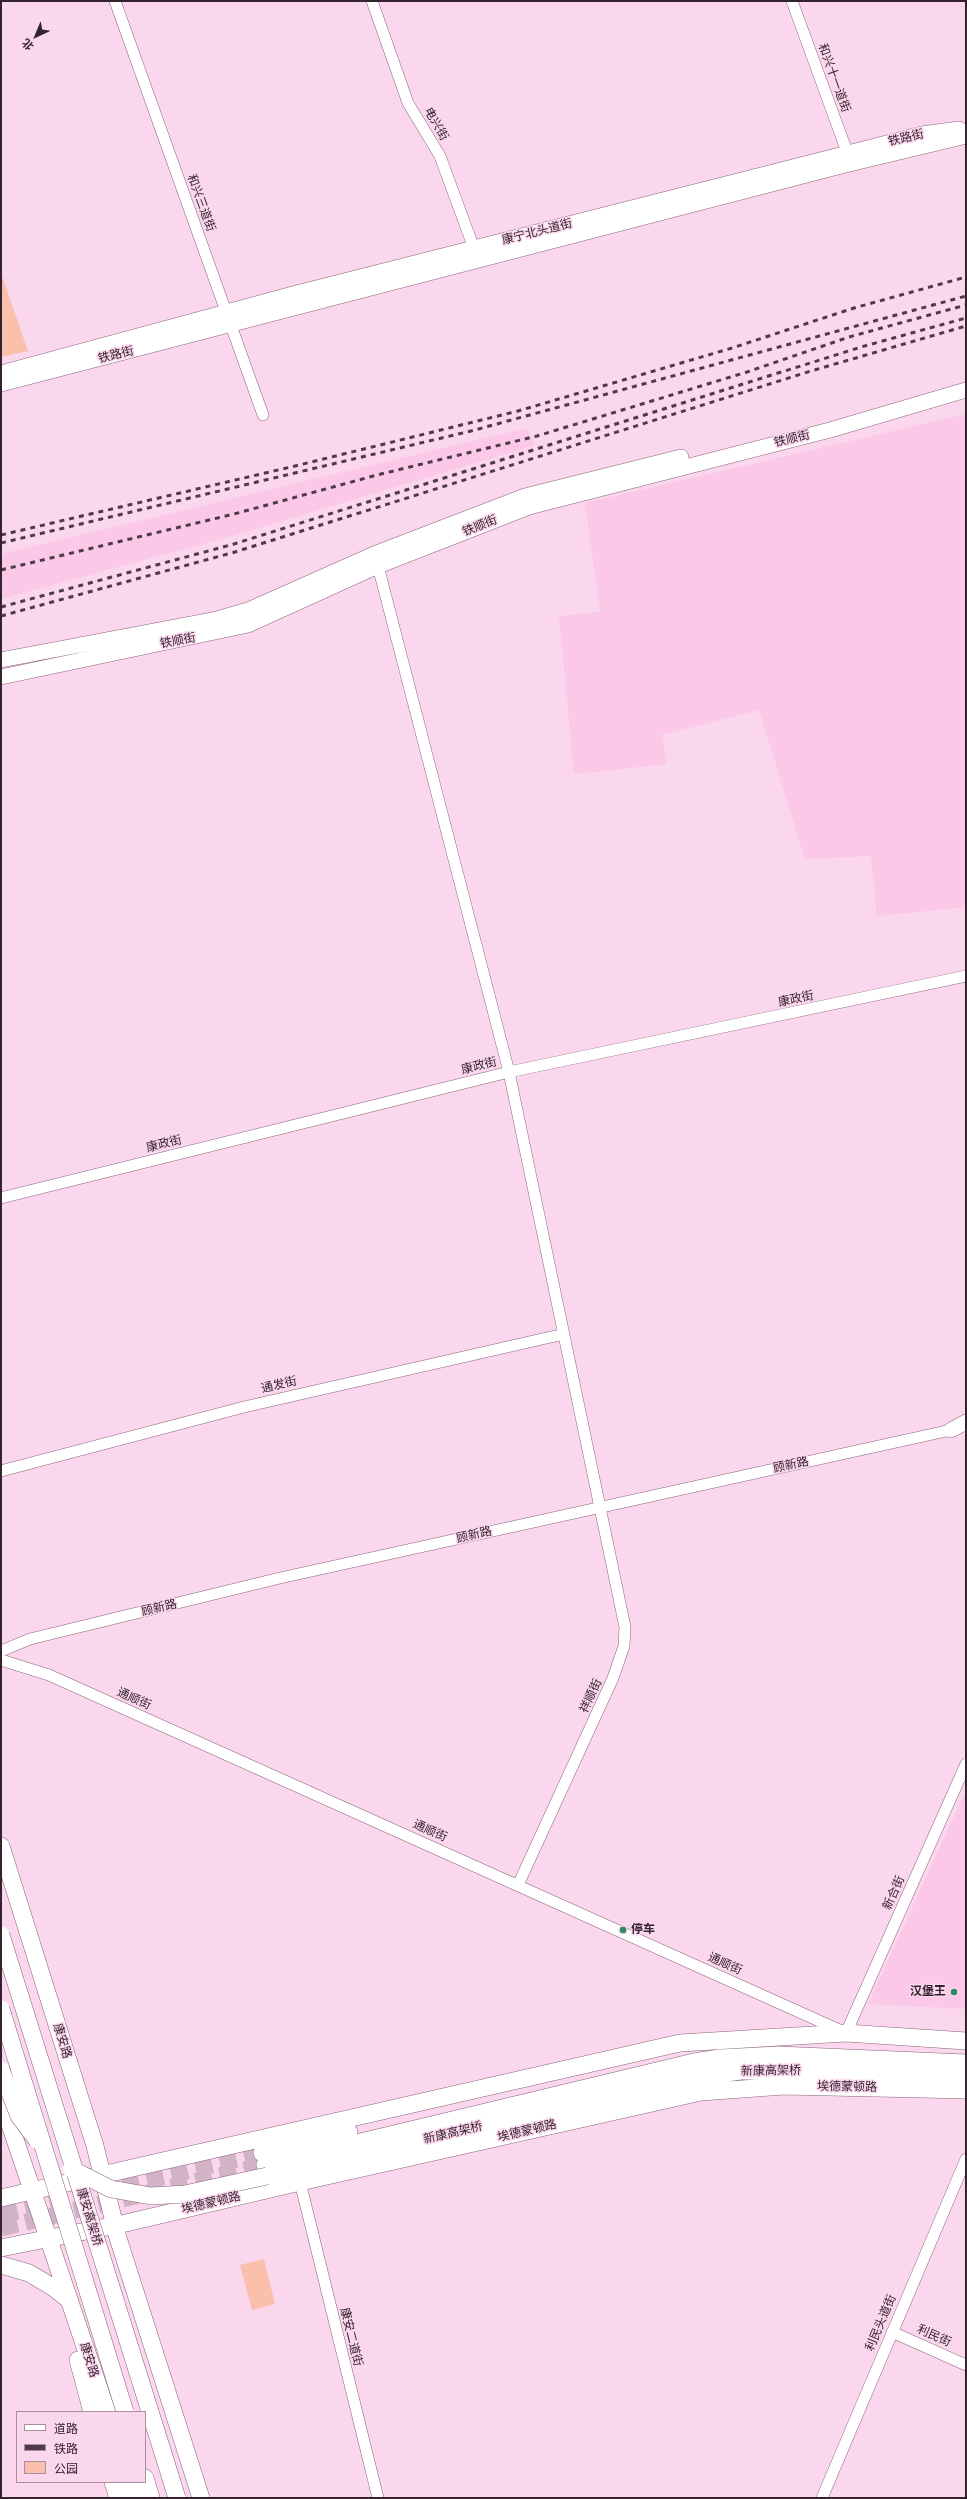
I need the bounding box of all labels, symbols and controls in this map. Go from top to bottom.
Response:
north arrow [16,16,56,56]
text: 北 [19,36,36,53]
street label: 和兴十一道街 [815,42,853,114]
street label: 电兴街 [421,105,451,143]
street label: 铁路街 [887,127,925,149]
street label: 和兴三道街 [184,172,218,234]
street label: 康宁北头道街 [500,216,574,248]
street label: 铁路街 [97,344,135,366]
street label: 铁顺街 [773,428,811,450]
street label: 铁顺街 [461,513,499,539]
street label: 铁顺街 [159,630,197,652]
street label: 康政街 [777,988,815,1010]
street label: 康政街 [460,1055,498,1077]
street label: 康政街 [145,1133,183,1155]
street label: 通发街 [260,1374,298,1396]
street label: 顾新路 [772,1454,810,1476]
street label: 顾新路 [455,1524,493,1546]
street label: 顾新路 [140,1597,178,1619]
street label: 祥顺街 [577,1677,605,1715]
street label: 通顺街 [115,1685,153,1713]
street label: 通顺街 [411,1817,449,1845]
street label: 新合街 [880,1874,908,1912]
place label: 停车 [631,1923,655,1937]
marker: 停车 [618,1925,628,1935]
street label: 通顺街 [706,1950,744,1978]
place label: 汉堡王 [910,1985,946,1999]
marker: 汉堡王 [949,1987,959,1997]
street label: 康安路 [50,2022,74,2060]
street label: 新康高架桥 [741,2063,801,2079]
street label: 埃德蒙顿路 [817,2079,877,2095]
street label: 埃德蒙顿路 [496,2117,558,2145]
street label: 新康高架桥 [422,2119,484,2147]
street label: 康安高架桥 [73,2186,105,2248]
street label: 埃德蒙顿路 [180,2189,242,2217]
street label: 利民头道街 [863,2293,899,2353]
street label: 康安二道街 [337,2306,365,2368]
street label: 利民街 [915,2322,953,2350]
street label: 康安路 [77,2341,101,2379]
legend [16,2411,146,2483]
text: 道路 [54,2421,78,2436]
text: 铁路 [54,2441,78,2456]
text: 公园 [54,2461,78,2476]

